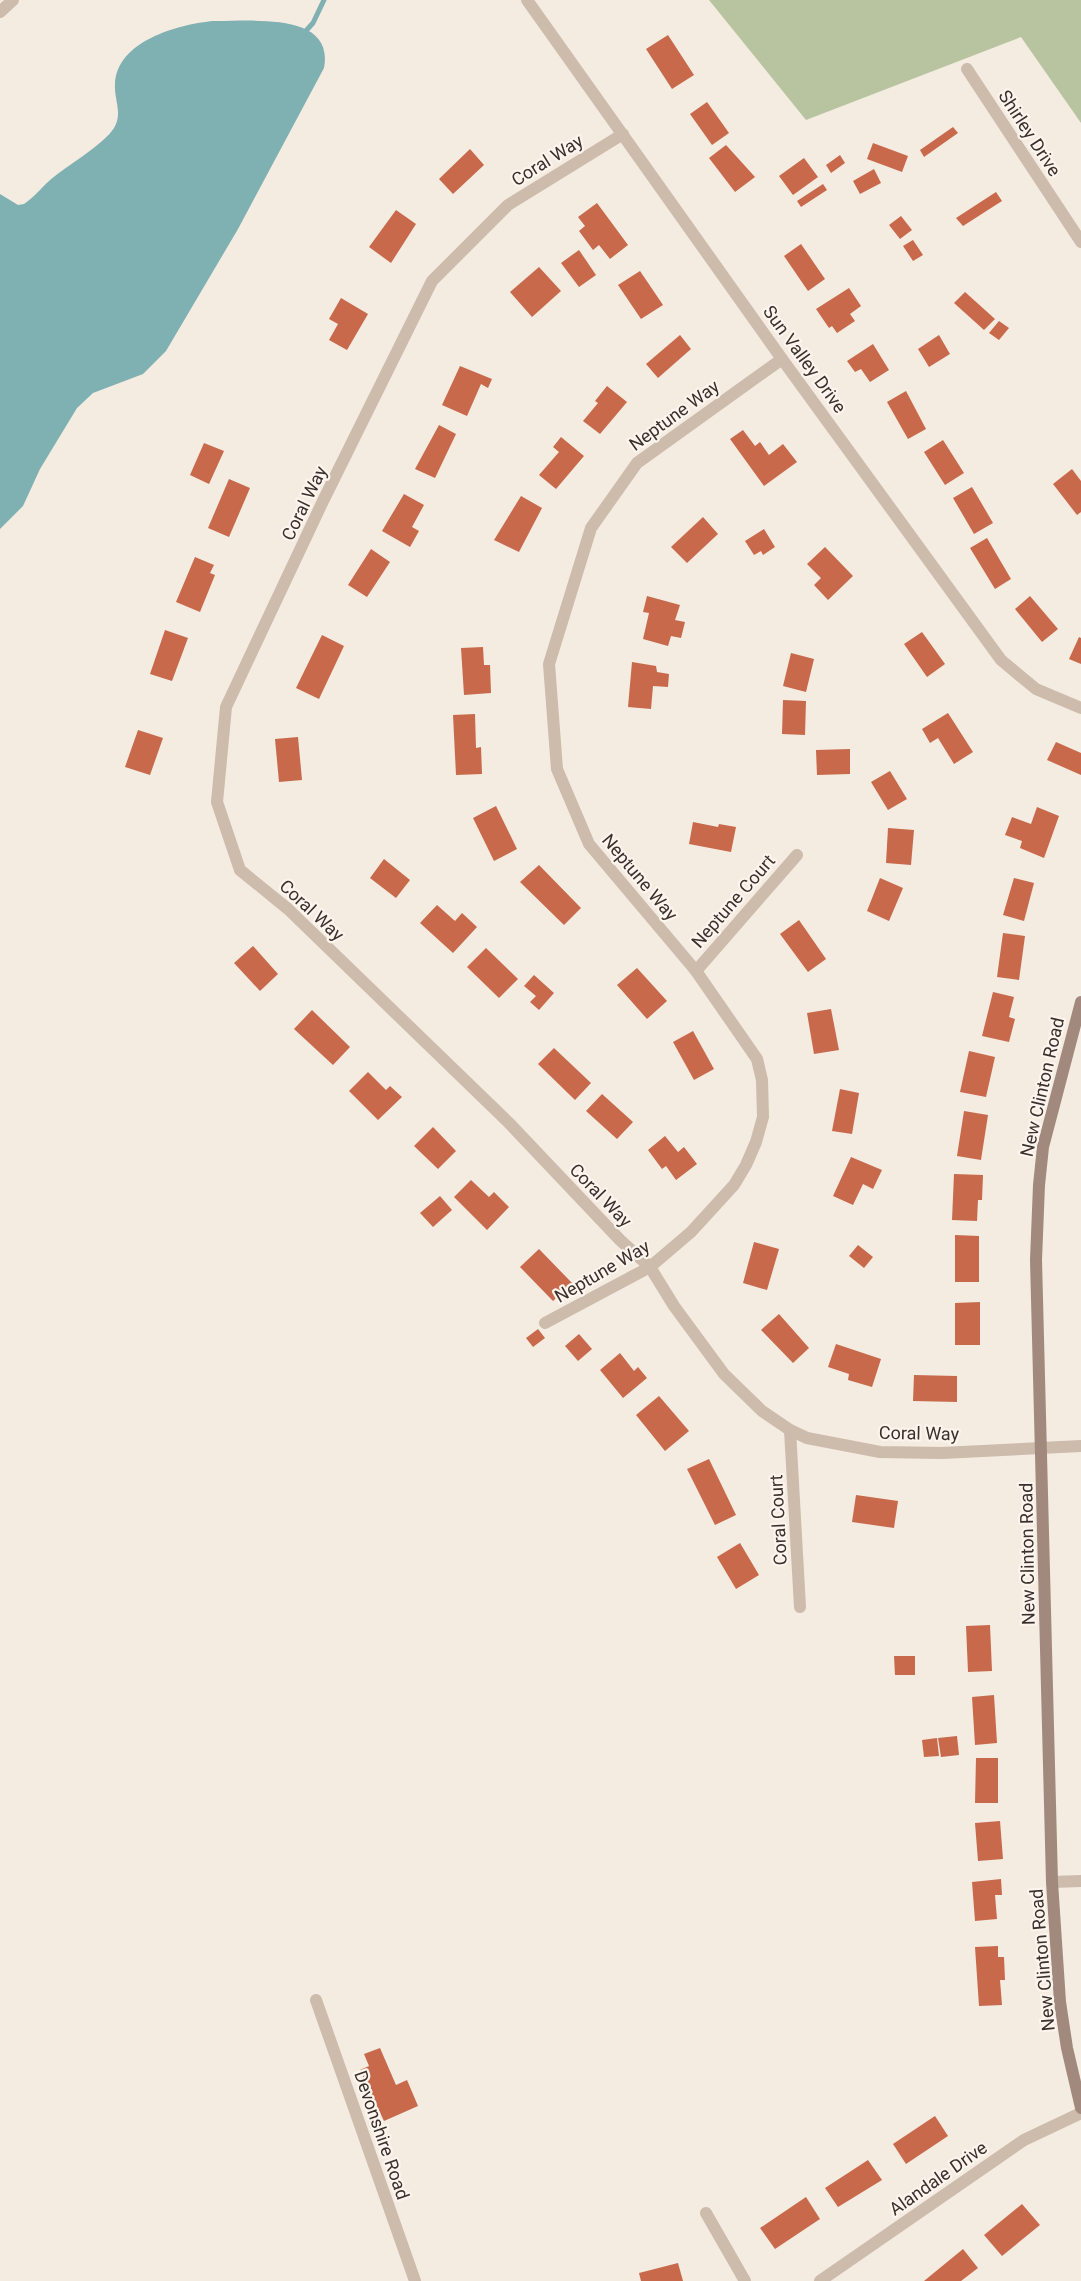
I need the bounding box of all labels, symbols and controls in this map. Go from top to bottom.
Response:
street label: Shirley Drive [994,86,1066,180]
street label: Coral Way [507,130,587,190]
street label: Sun Valley Drive [759,301,851,417]
street label: Neptune Way [625,375,723,455]
street label: Coral Way [277,462,331,544]
street label: Neptune Way [598,830,682,925]
street label: Neptune Court [687,850,779,952]
street label: Coral Way [276,875,349,945]
street label: New Clinton Road [1016,1015,1068,1159]
street label: Coral Way [566,1159,637,1231]
street label: Neptune Way [551,1235,654,1307]
street label: Coral Way [879,1422,960,1444]
street label: Coral Court [765,1474,791,1566]
street label: New Clinton Road [1015,1483,1039,1625]
street label: New Clinton Road [1025,1888,1059,2032]
street label: Devonshire Road [350,2068,414,2202]
street label: Alandale Drive [885,2137,991,2219]

